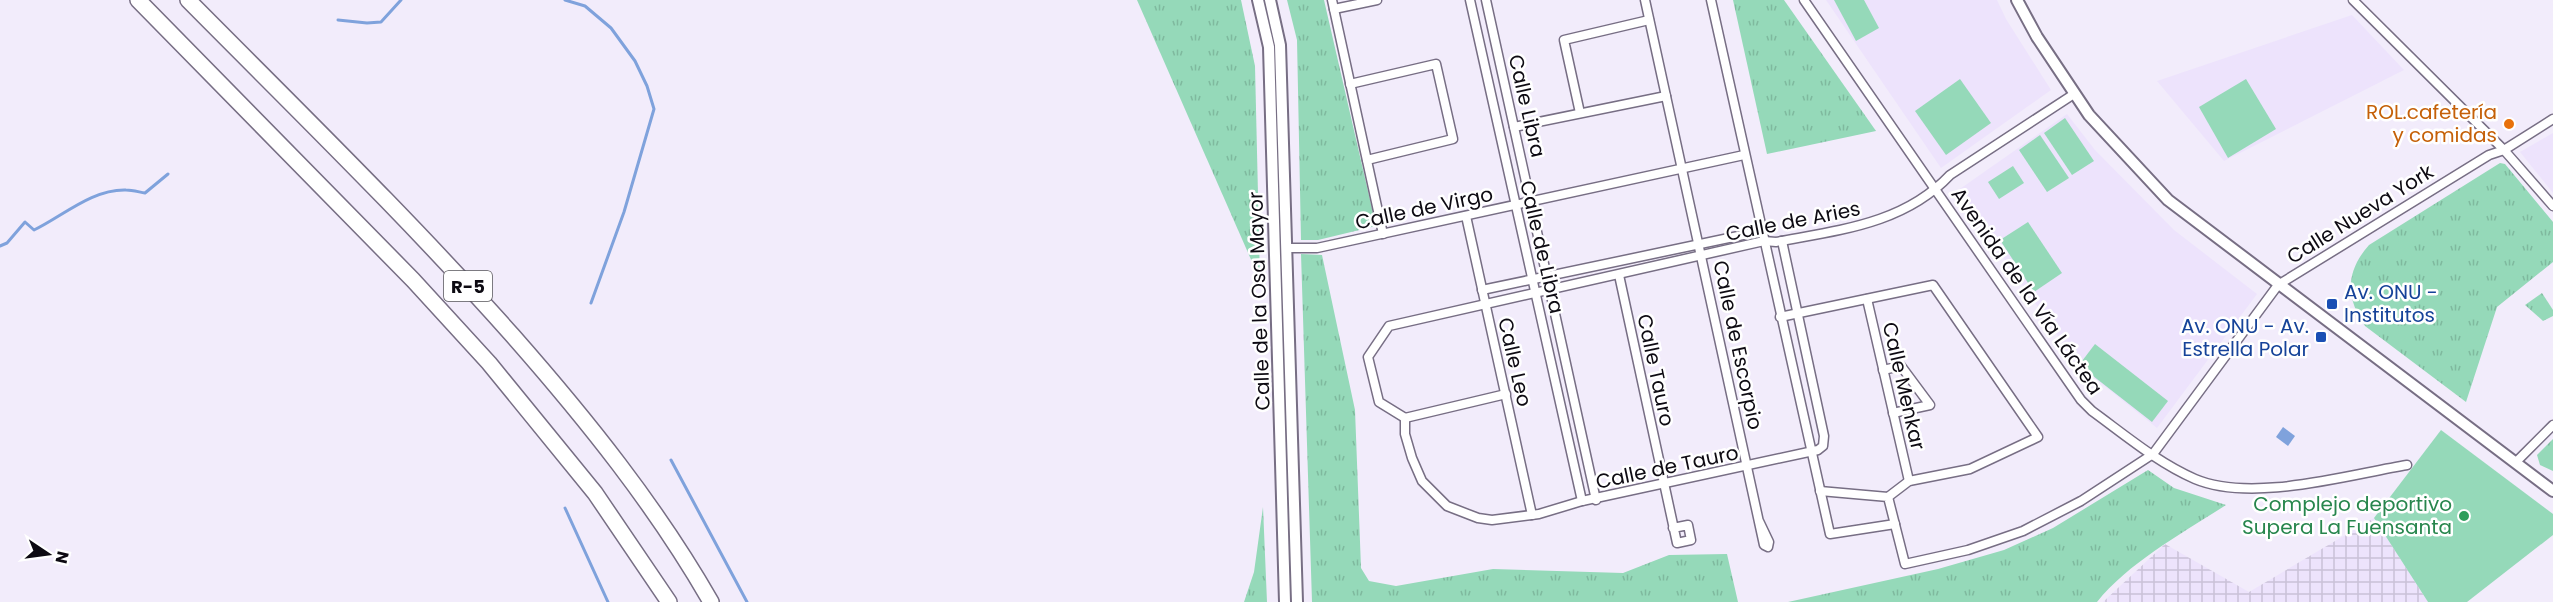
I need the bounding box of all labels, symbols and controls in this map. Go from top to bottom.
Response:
street label: Calle Libra [1502,52,1552,160]
place label: ROL.cafetería y comidas [2366,98,2497,149]
marker: ROL.cafetería y comidas [2502,117,2516,131]
street label: Calle Nueva York [2281,157,2439,270]
street label: Calle de Libra [1513,178,1571,316]
street label: Calle de Virgo [1353,180,1495,236]
street label: Avenida de la Vía Láctea [1945,182,2109,400]
street label: Calle de la Osa Mayor [1241,191,1277,411]
street label: Calle de Aries [1723,194,1863,248]
street label: Calle de Escorpio [1706,258,1770,432]
road number: R-5 [444,271,492,301]
place label: Av. ONU - Institutos [2344,278,2438,329]
marker: Av. ONU - Institutos [2325,297,2339,311]
street label: Calle Tauro [1630,311,1682,429]
place label: Av. ONU - Av. Estrella Polar [2181,312,2309,363]
street label: Calle Leo [1491,315,1539,409]
street label: Calle Menkar [1876,319,1932,453]
marker: Av. ONU - Av. Estrella Polar [2314,330,2328,344]
street label: Calle de Tauro [1593,438,1741,496]
place label: Complejo deportivo Supera La Fuensanta [2242,490,2452,541]
marker: Complejo deportivo Supera La Fuensanta [2457,509,2471,523]
north arrow [18,524,78,584]
text: N [50,549,75,566]

